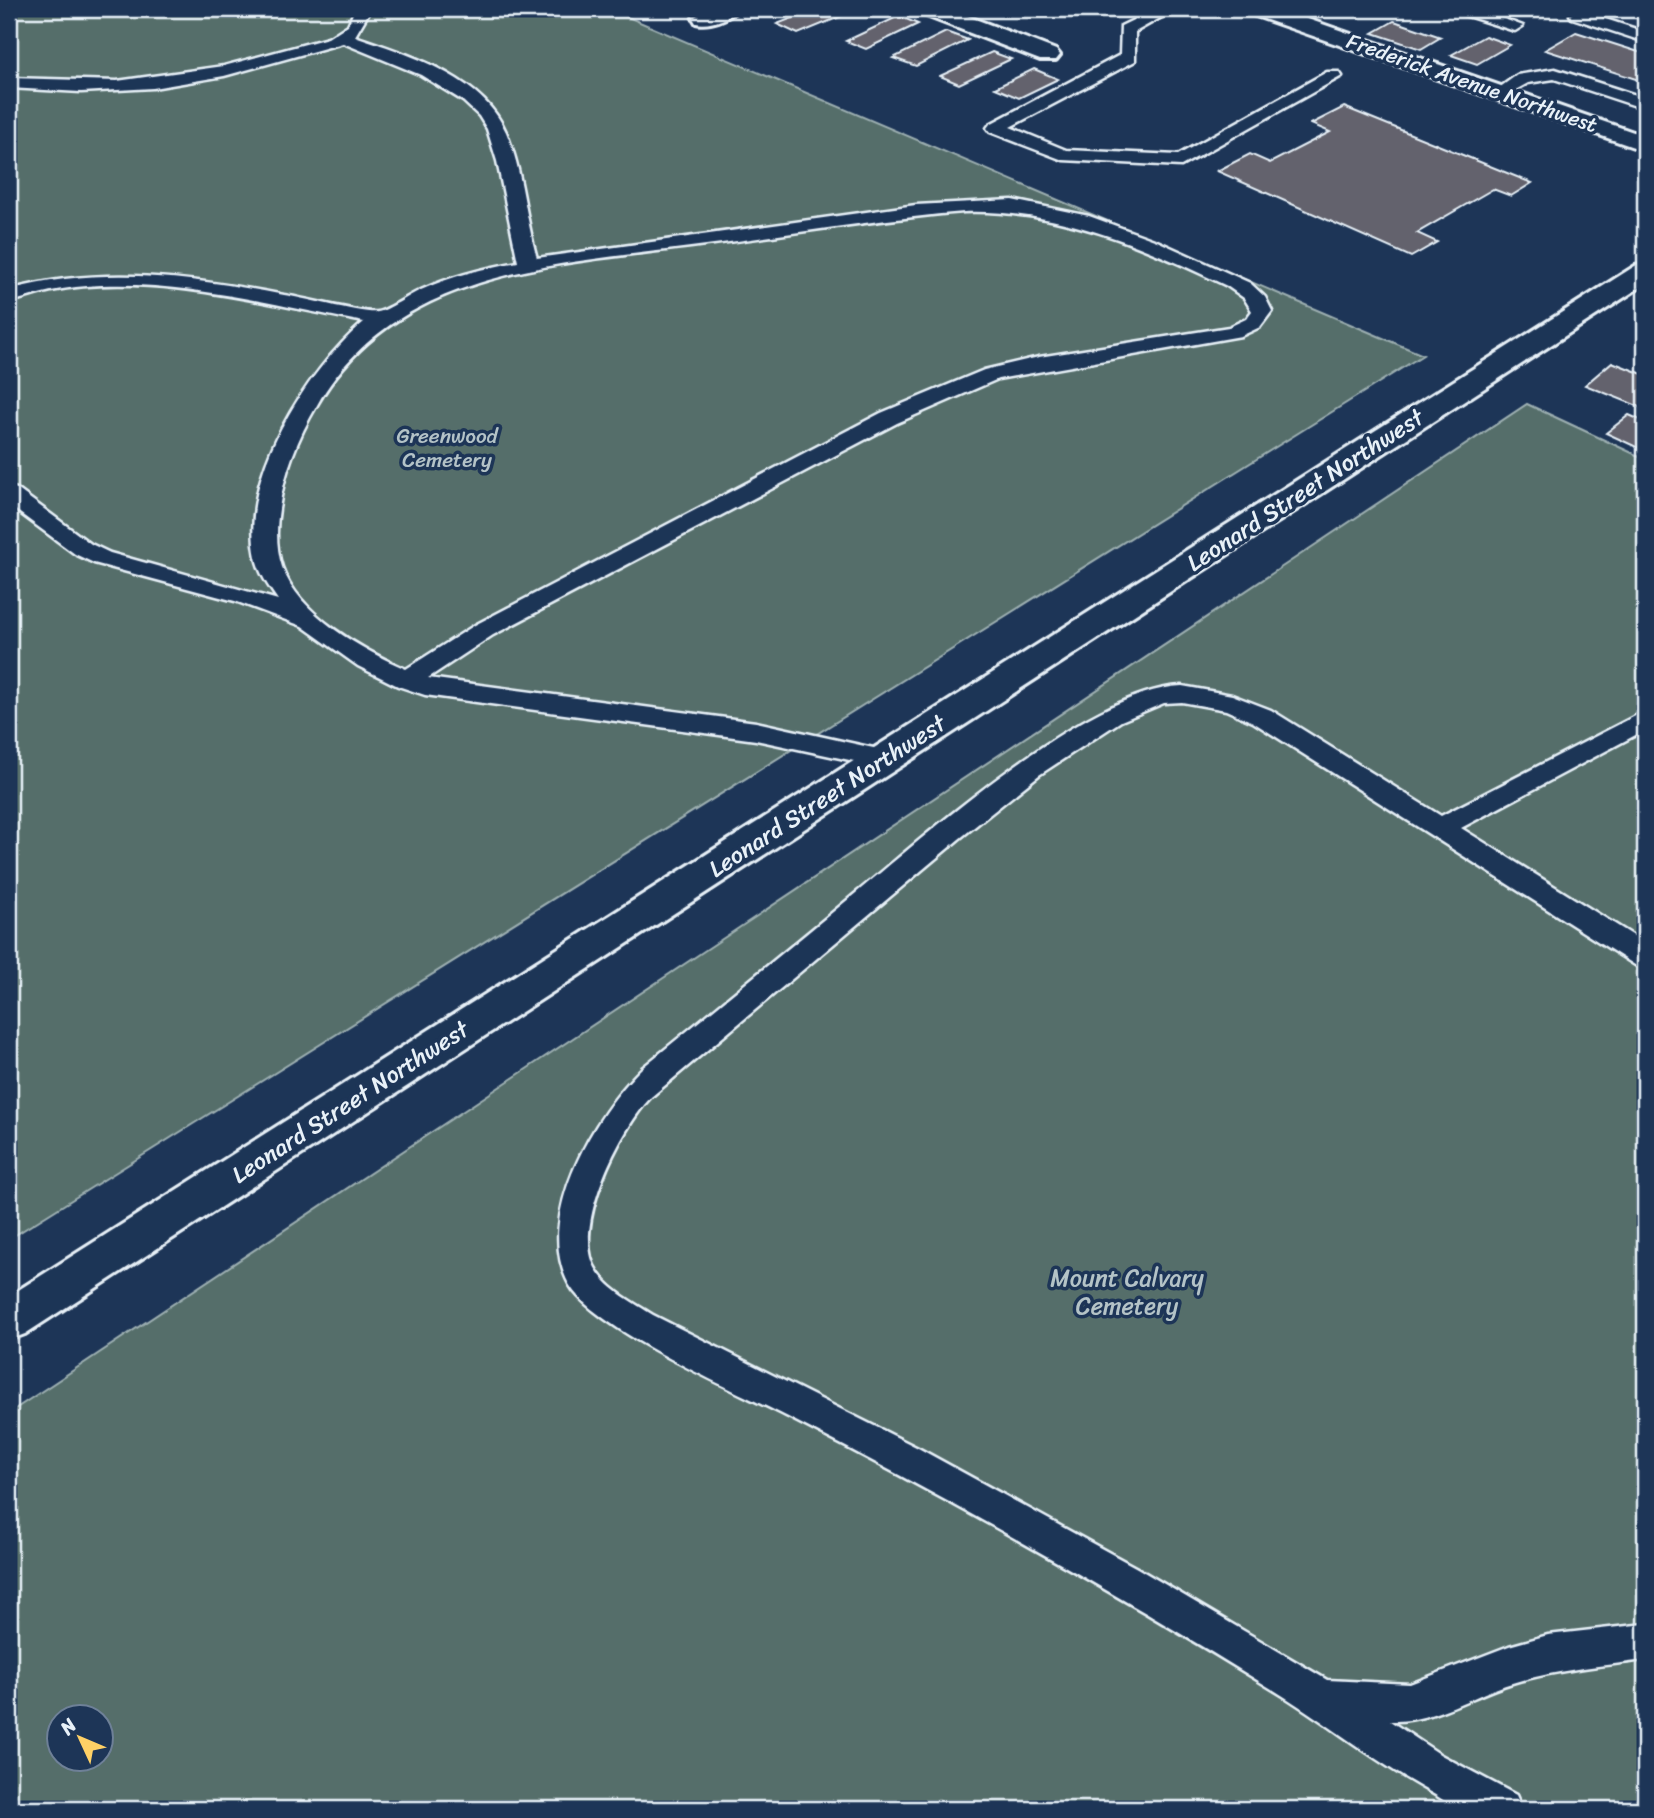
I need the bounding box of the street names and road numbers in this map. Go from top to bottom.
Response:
street label: Frederick Avenue Northwest [1341,22,1603,144]
street label: Leonard Street Northwest [1178,396,1433,583]
street label: Leonard Street Northwest [700,702,955,889]
street label: Leonard Street Northwest [223,1008,478,1195]

